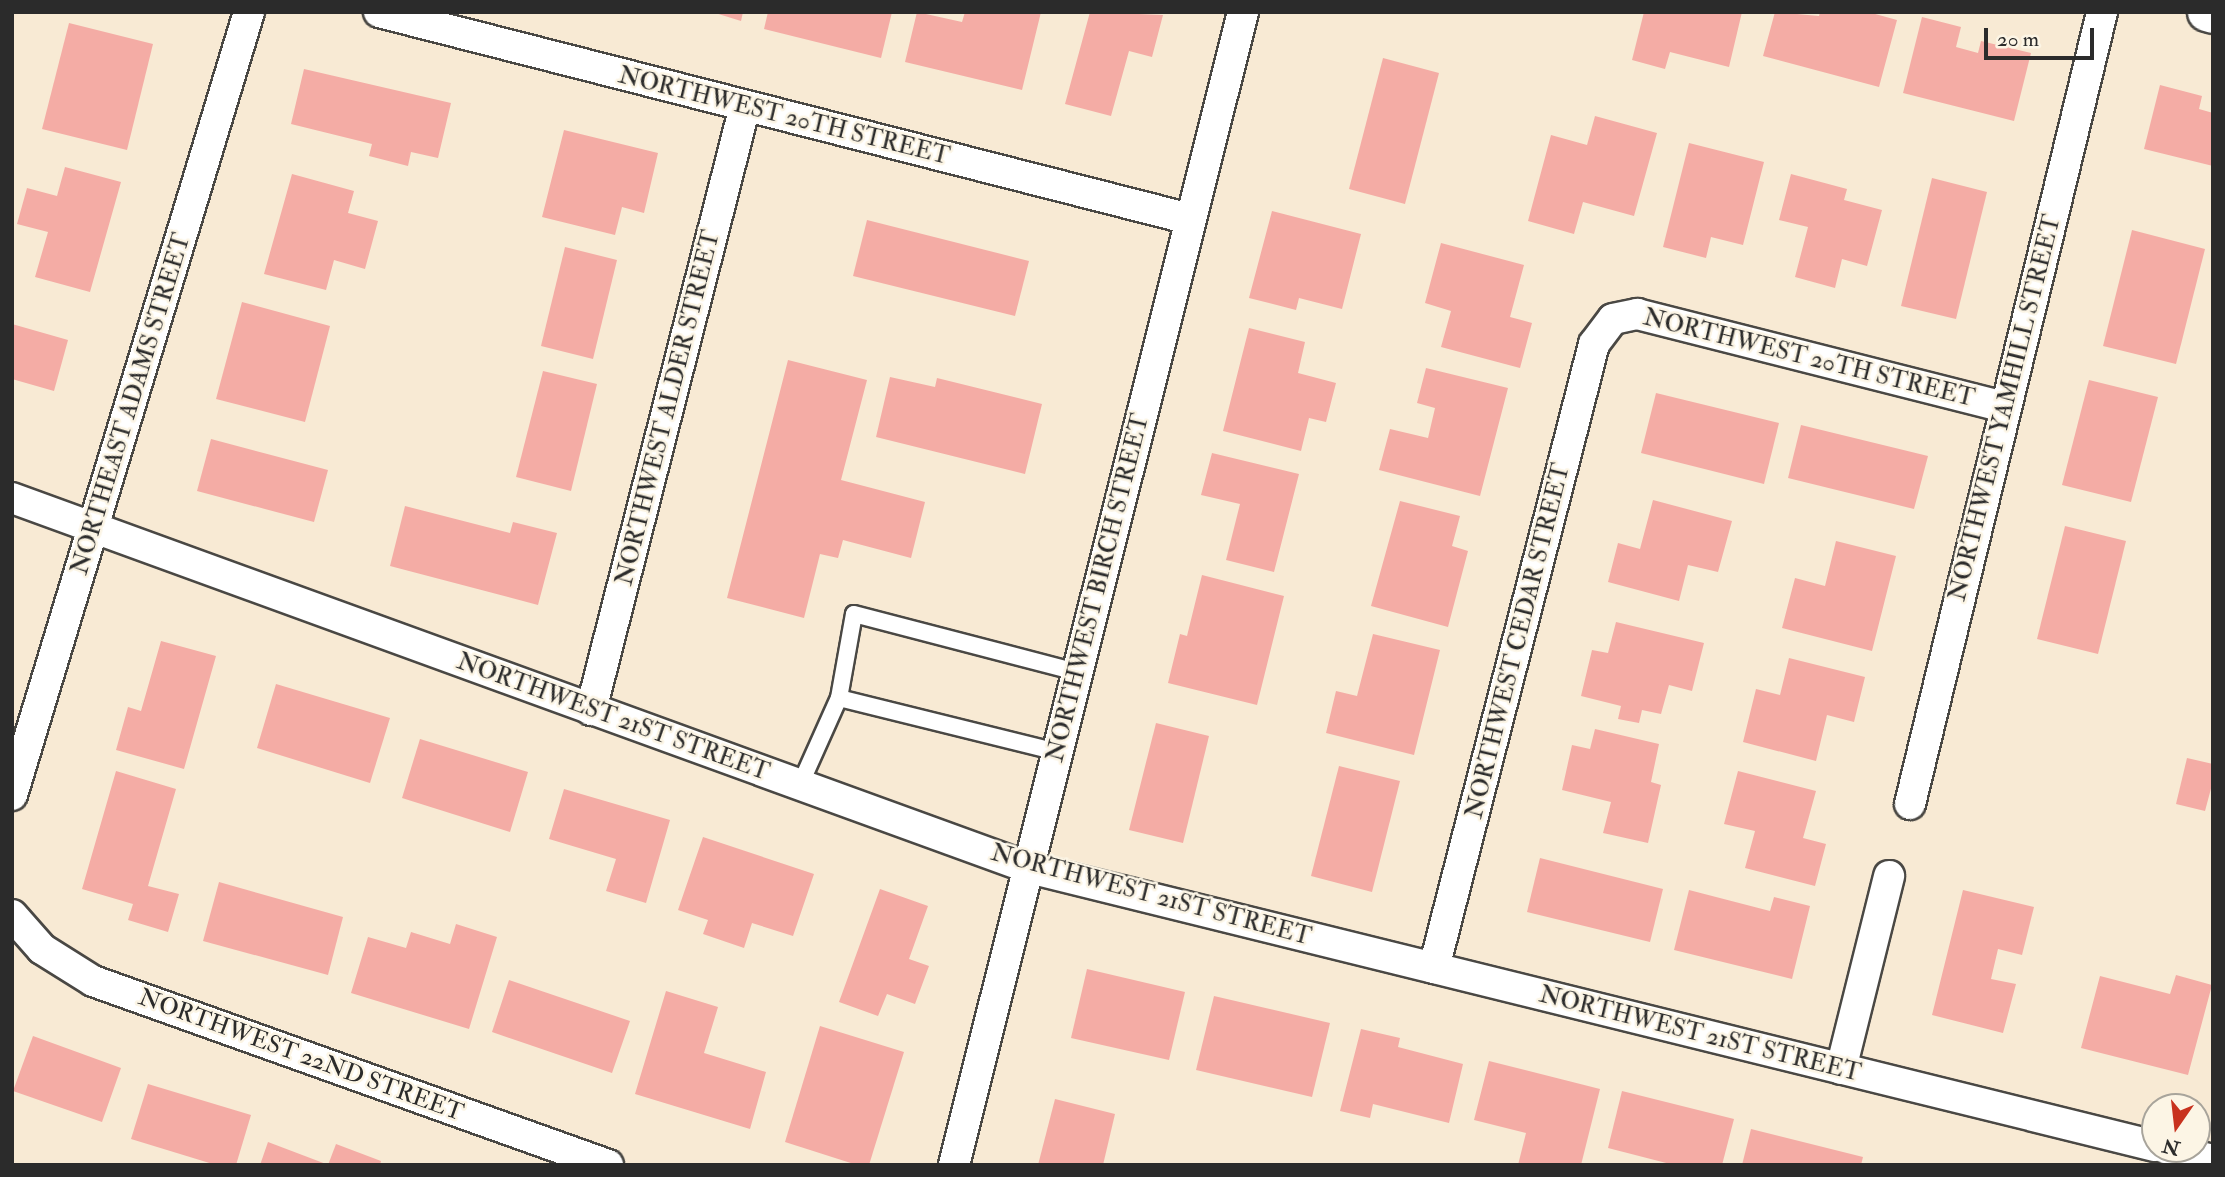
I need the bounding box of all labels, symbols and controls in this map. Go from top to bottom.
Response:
scale bar [1987,14,2097,58]
text: 20 m [1997,26,2039,53]
street label: NORTHWEST 20TH STREET [615,61,953,171]
street label: NORTHWEST YAMHILL STREET [1943,212,2067,604]
street label: NORTHWEST ALDER STREET [610,228,726,588]
street label: NORTHEAST ADAMS STREET [65,230,197,578]
street label: NORTHWEST 20TH STREET [1640,303,1978,413]
street label: NORTHWEST BIRCH STREET [1041,411,1155,765]
street label: NORTHWEST CEDAR STREET [1460,461,1576,821]
street label: NORTHWEST 21ST STREET [453,647,773,787]
street label: NORTHWEST 21ST STREET [988,838,1314,952]
street label: NORTHWEST 21ST STREET [1536,980,1864,1088]
street label: NORTHWEST 22ND STREET [135,983,467,1127]
north arrow [2141,1093,2211,1163]
text: N [2160,1133,2183,1160]

